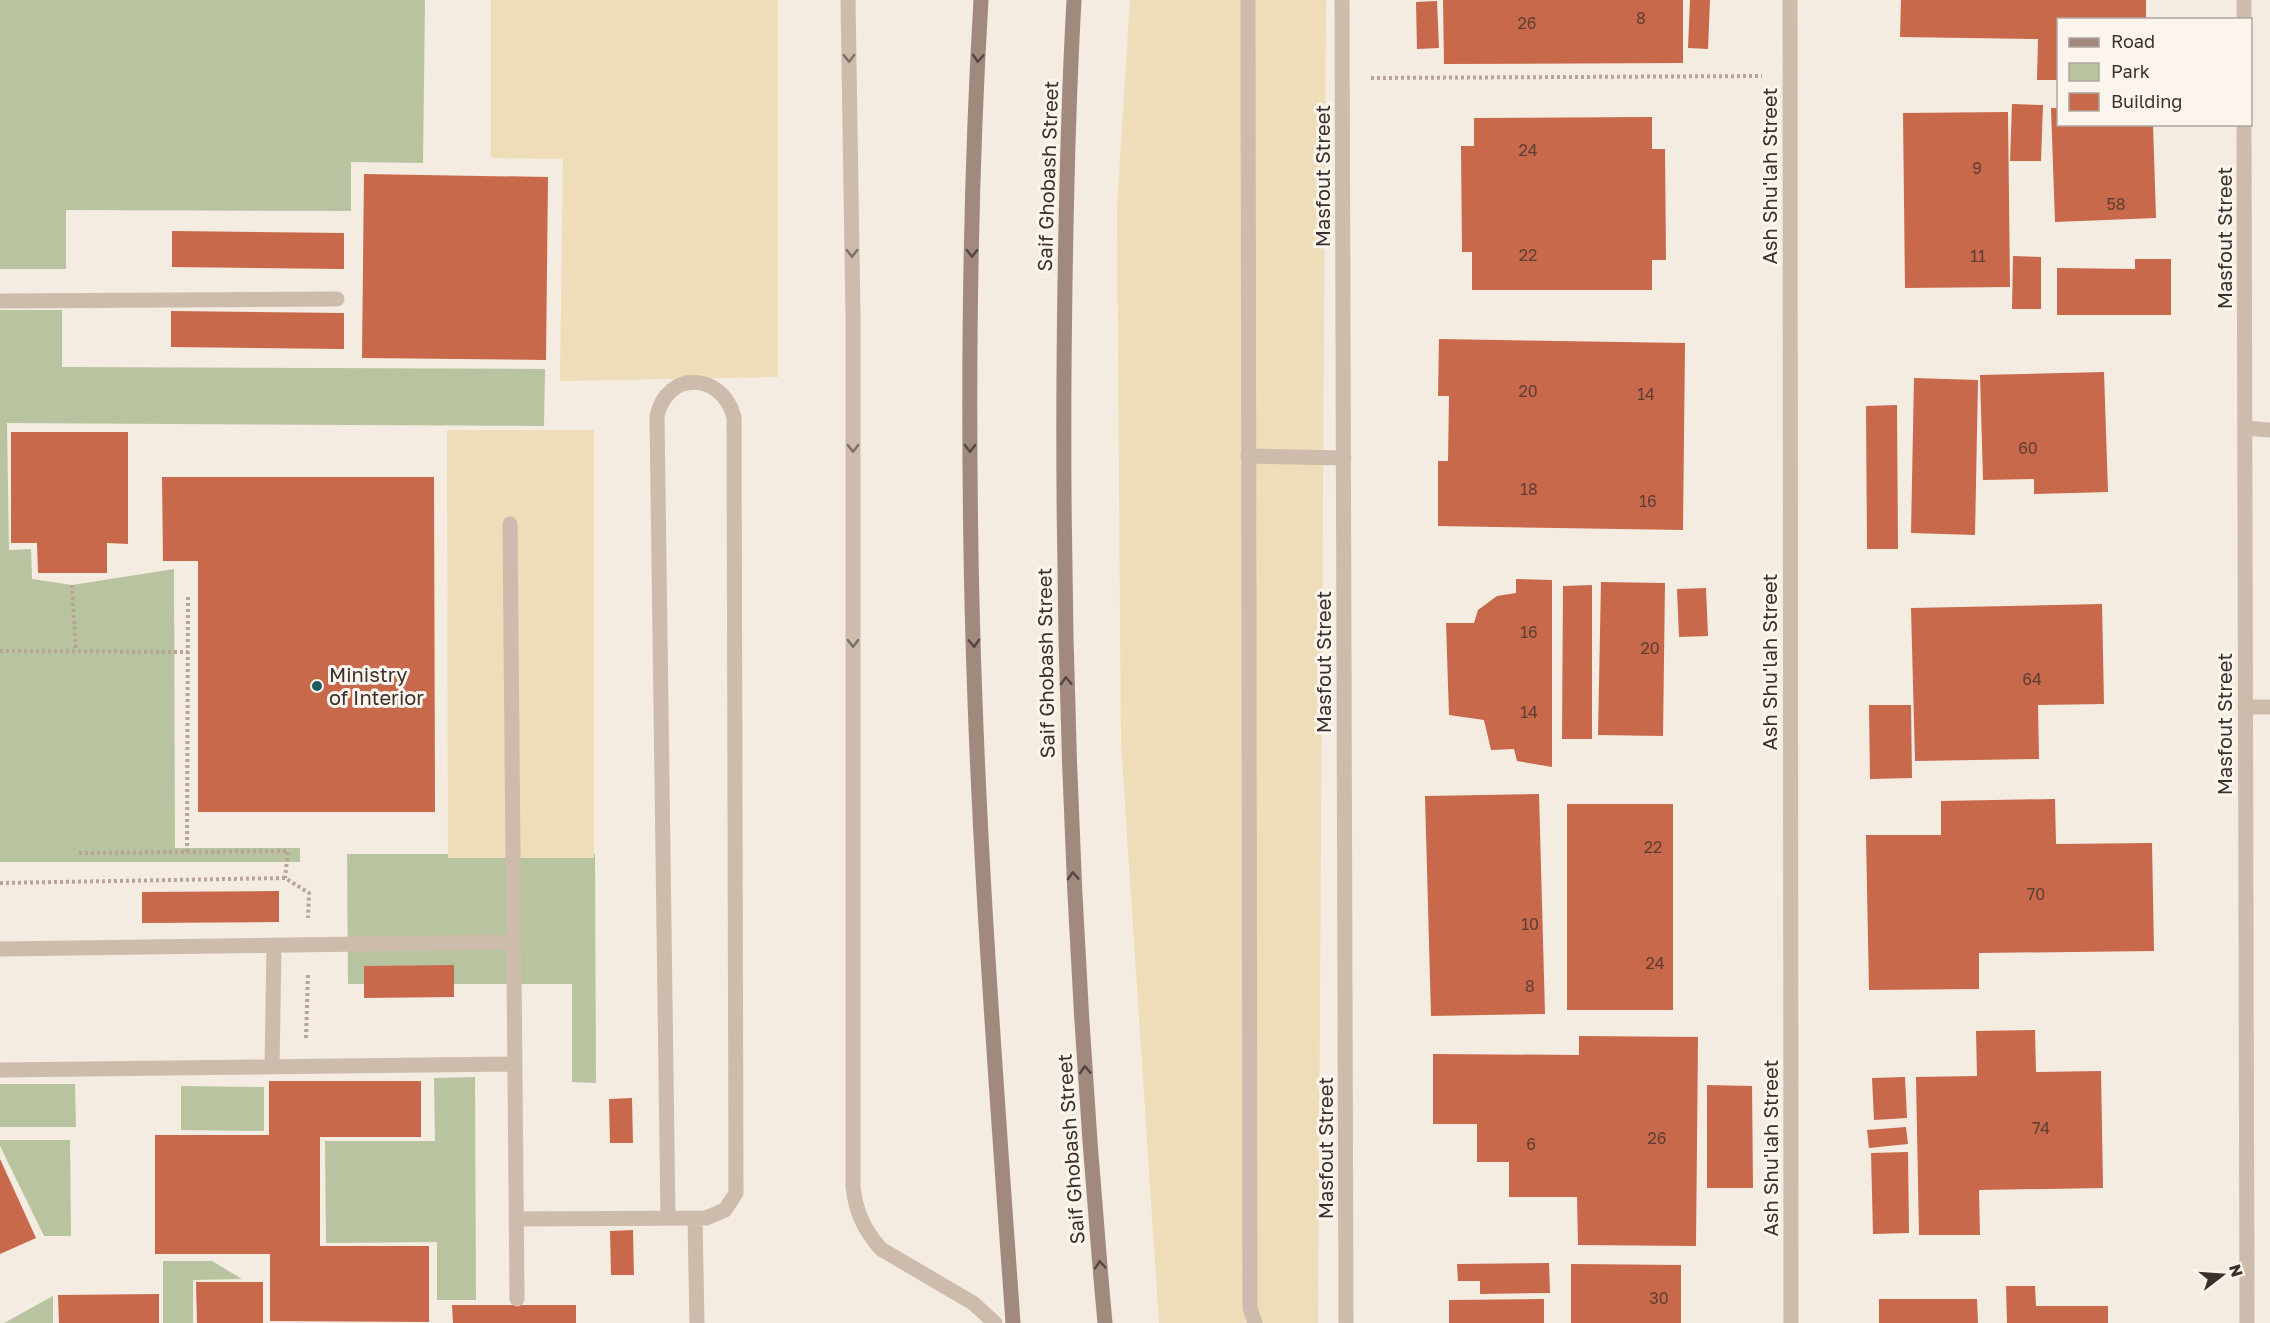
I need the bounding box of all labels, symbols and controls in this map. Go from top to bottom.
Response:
house number: 8 [1636,8,1646,28]
house number: 26 [1518,13,1536,33]
legend [2057,18,2252,126]
text: Road [2111,30,2155,52]
one-way arrow [843,54,855,63]
one-way arrow [971,54,984,63]
text: Park [2111,60,2150,82]
street label: Saif Ghobash Street [1032,80,1062,272]
street label: Ash Shu'lah Street [1757,88,1781,265]
text: Building [2111,90,2182,112]
street label: Masfout Street [1310,105,1334,247]
house number: 24 [1518,140,1538,160]
house number: 9 [1972,158,1982,178]
street label: Masfout Street [2212,167,2236,309]
house number: 58 [2106,194,2126,214]
house number: 22 [1519,245,1537,265]
house number: 11 [1970,246,1986,266]
one-way arrow [846,249,858,258]
one-way arrow [965,249,978,258]
house number: 20 [1518,381,1538,401]
house number: 14 [1637,384,1655,404]
house number: 60 [2018,438,2038,458]
one-way arrow [847,444,859,453]
one-way arrow [964,444,977,453]
house number: 18 [1520,479,1538,499]
house number: 16 [1639,491,1657,511]
street label: Saif Ghobash Street [1031,567,1059,759]
street label: Ash Shu'lah Street [1757,574,1781,751]
street label: Masfout Street [1311,591,1335,733]
house number: 16 [1520,622,1538,642]
house number: 20 [1640,638,1660,658]
one-way arrow [847,639,859,648]
one-way arrow [967,639,980,648]
street label: Masfout Street [2212,653,2236,795]
place label: Ministry of Interior [329,662,424,709]
house number: 64 [2022,669,2042,689]
one-way arrow [1060,676,1073,685]
marker: Ministry of Interior [310,679,324,693]
house number: 14 [1520,702,1538,722]
house number: 22 [1644,837,1662,857]
one-way arrow [1067,871,1080,880]
house number: 70 [2027,884,2045,904]
house number: 10 [1521,914,1539,934]
house number: 24 [1645,953,1665,973]
house number: 8 [1525,976,1535,996]
street label: Saif Ghobash Street [1051,1053,1089,1245]
street label: Ash Shu'lah Street [1758,1060,1782,1237]
one-way arrow [1078,1066,1091,1075]
street label: Masfout Street [1313,1077,1337,1219]
house number: 74 [2032,1118,2050,1138]
house number: 26 [1648,1128,1666,1148]
house number: 6 [1526,1134,1536,1154]
north arrow [2192,1245,2252,1305]
one-way arrow [1094,1260,1107,1269]
text: N [2225,1262,2248,1279]
house number: 30 [1649,1288,1669,1308]

